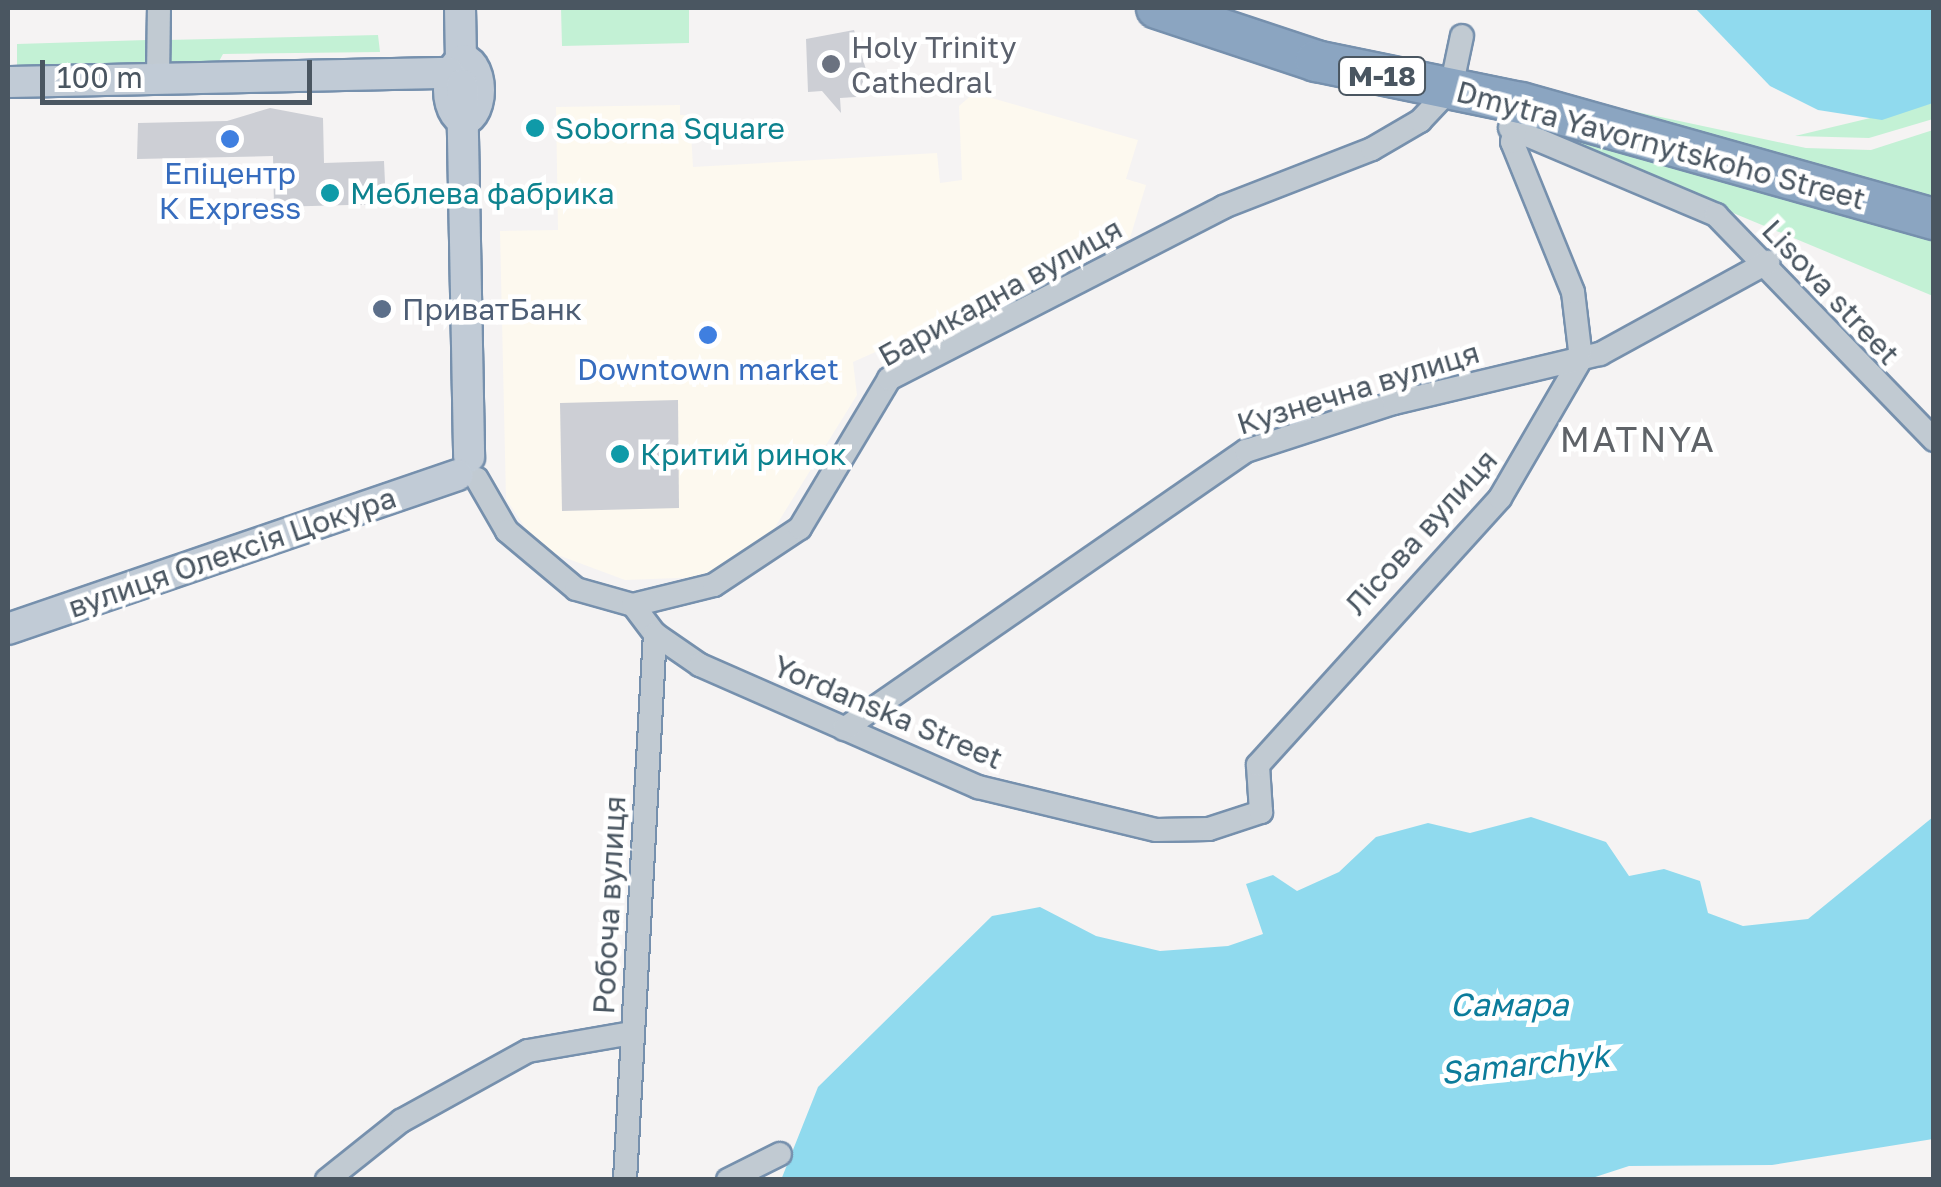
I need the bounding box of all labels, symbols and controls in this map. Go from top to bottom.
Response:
place label: Holy Trinity Cathedral [851,29,1017,100]
scale bar [45,40,318,102]
marker: Holy Trinity Cathedral [820,53,842,75]
road number: М-18 [1337,53,1427,99]
text: 100 m [57,59,143,95]
street label: Dmytra Yavornytskoho Street [1452,73,1870,217]
place label: Soborna Square [555,110,785,146]
marker: Soborna Square [524,117,546,139]
marker: Епіцентр К Express [219,128,241,150]
place label: Епіцентр К Express [159,155,301,226]
place label: Меблева фабрика [350,175,615,211]
marker: Меблева фабрика [319,182,341,204]
street label: Барикадна вулиця [872,210,1128,374]
street label: Lisova street [1755,212,1907,372]
place label: ПриватБанк [402,291,582,327]
marker: ПриватБанк [371,298,393,320]
marker: Downtown market [697,324,719,346]
street label: Кузнечна вулиця [1233,334,1483,442]
place label: Downtown market [577,351,839,387]
district label: MATNYA [1560,418,1716,460]
place label: Критий ринок [640,436,847,472]
street label: Лісова вулиця [1337,442,1505,622]
marker: Критий ринок [609,443,631,465]
street label: вулиця Олексія Цокура [63,479,401,625]
street label: Yordanska Street [768,647,1008,777]
street label: Робоча вулиця [585,795,633,1015]
water label: Самара [1450,985,1568,1023]
water label: Samarchyk [1439,1036,1611,1092]

